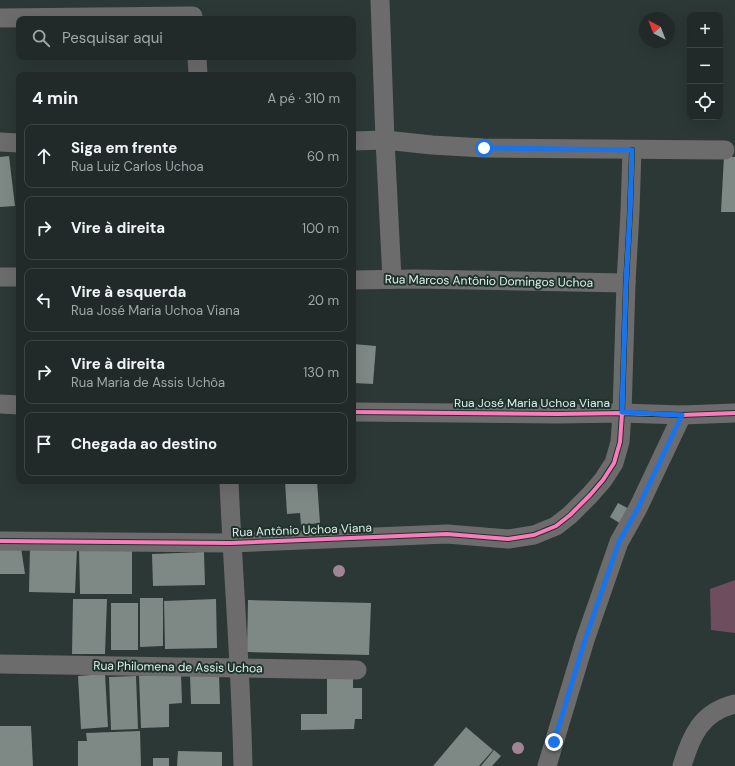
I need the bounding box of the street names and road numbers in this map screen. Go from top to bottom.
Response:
street label: Rua Marcos Antônio Domingos Uchoa [385,271,593,291]
street label: Rua José Maria Uchoa Viana [454,395,610,411]
street label: Rua Antônio Uchoa Viana [232,520,372,540]
street label: Rua Philomena de Assis Uchoa [93,658,263,676]

